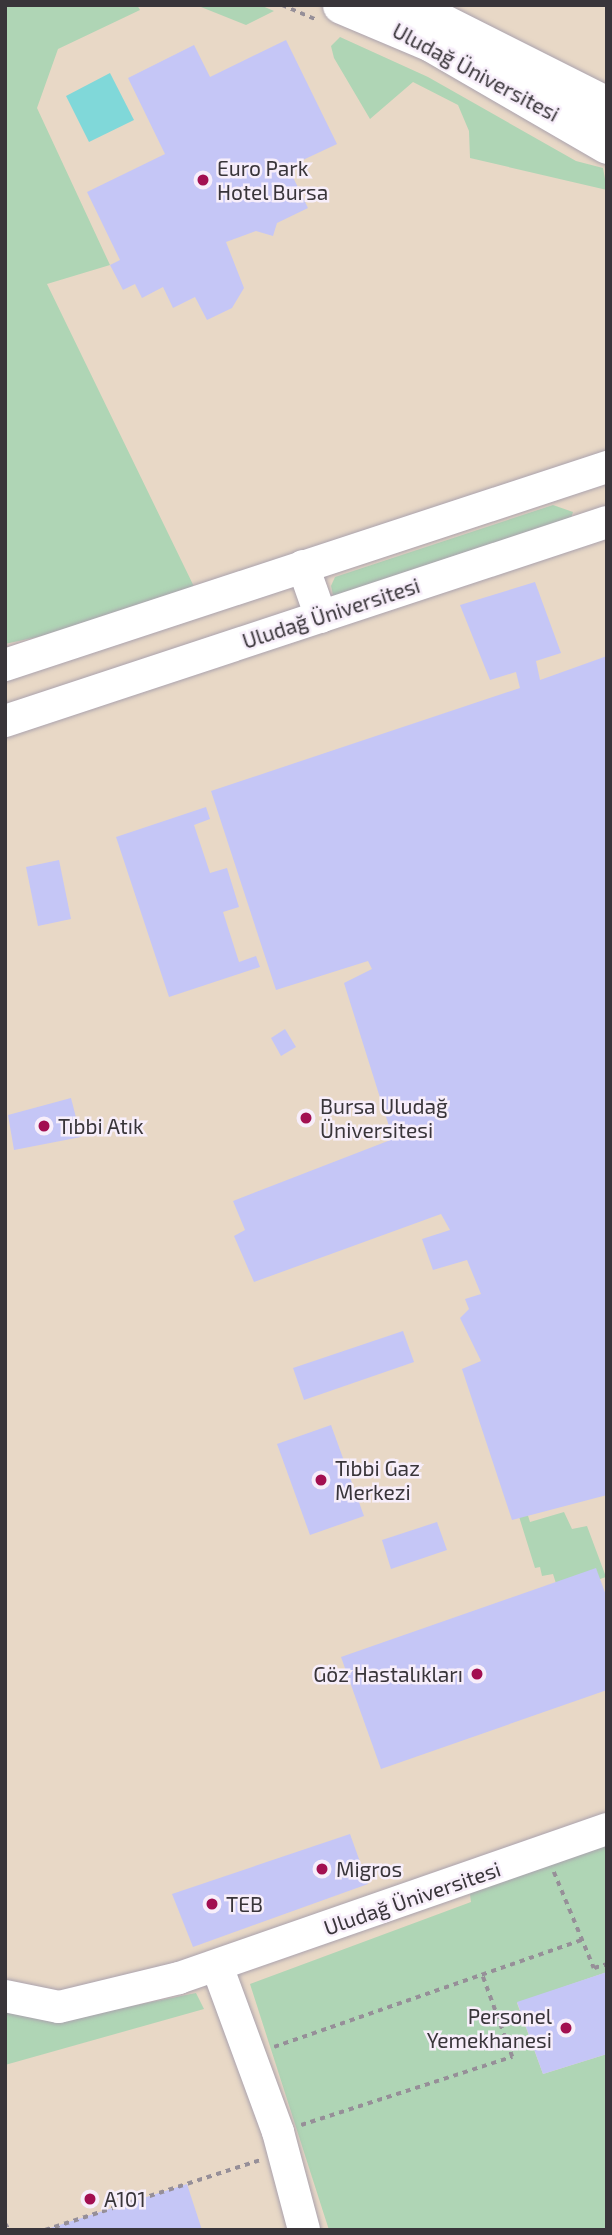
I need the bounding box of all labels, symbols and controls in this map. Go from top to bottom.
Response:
street label: Uludağ Üniversitesi [388,17,564,127]
place label: Euro Park Hotel Bursa [217,155,329,205]
marker: Euro Park Hotel Bursa [195,172,211,188]
street label: Uludağ Üniversitesi [239,572,423,654]
place label: Bursa Uludağ Üniversitesi [320,1093,448,1143]
marker: Bursa Uludağ Üniversitesi [298,1110,314,1126]
place label: Tıbbi Atık [58,1113,144,1139]
marker: Tıbbi Atık [36,1118,52,1134]
place label: Tıbbi Gaz Merkezi [335,1455,420,1505]
marker: Tıbbi Gaz Merkezi [313,1472,329,1488]
place label: Göz Hastalıkları [313,1661,463,1687]
marker: Göz Hastalıkları [469,1666,485,1682]
street label: Uludağ Üniversitesi [320,1856,504,1940]
place label: Migros [336,1856,402,1882]
marker: Migros [314,1861,330,1877]
place label: TEB [226,1891,263,1917]
marker: TEB [204,1896,220,1912]
place label: Personel Yemekhanesi [427,2003,552,2053]
marker: Personel Yemekhanesi [558,2020,574,2036]
place label: A101 [104,2186,146,2212]
marker: A101 [82,2191,98,2207]

